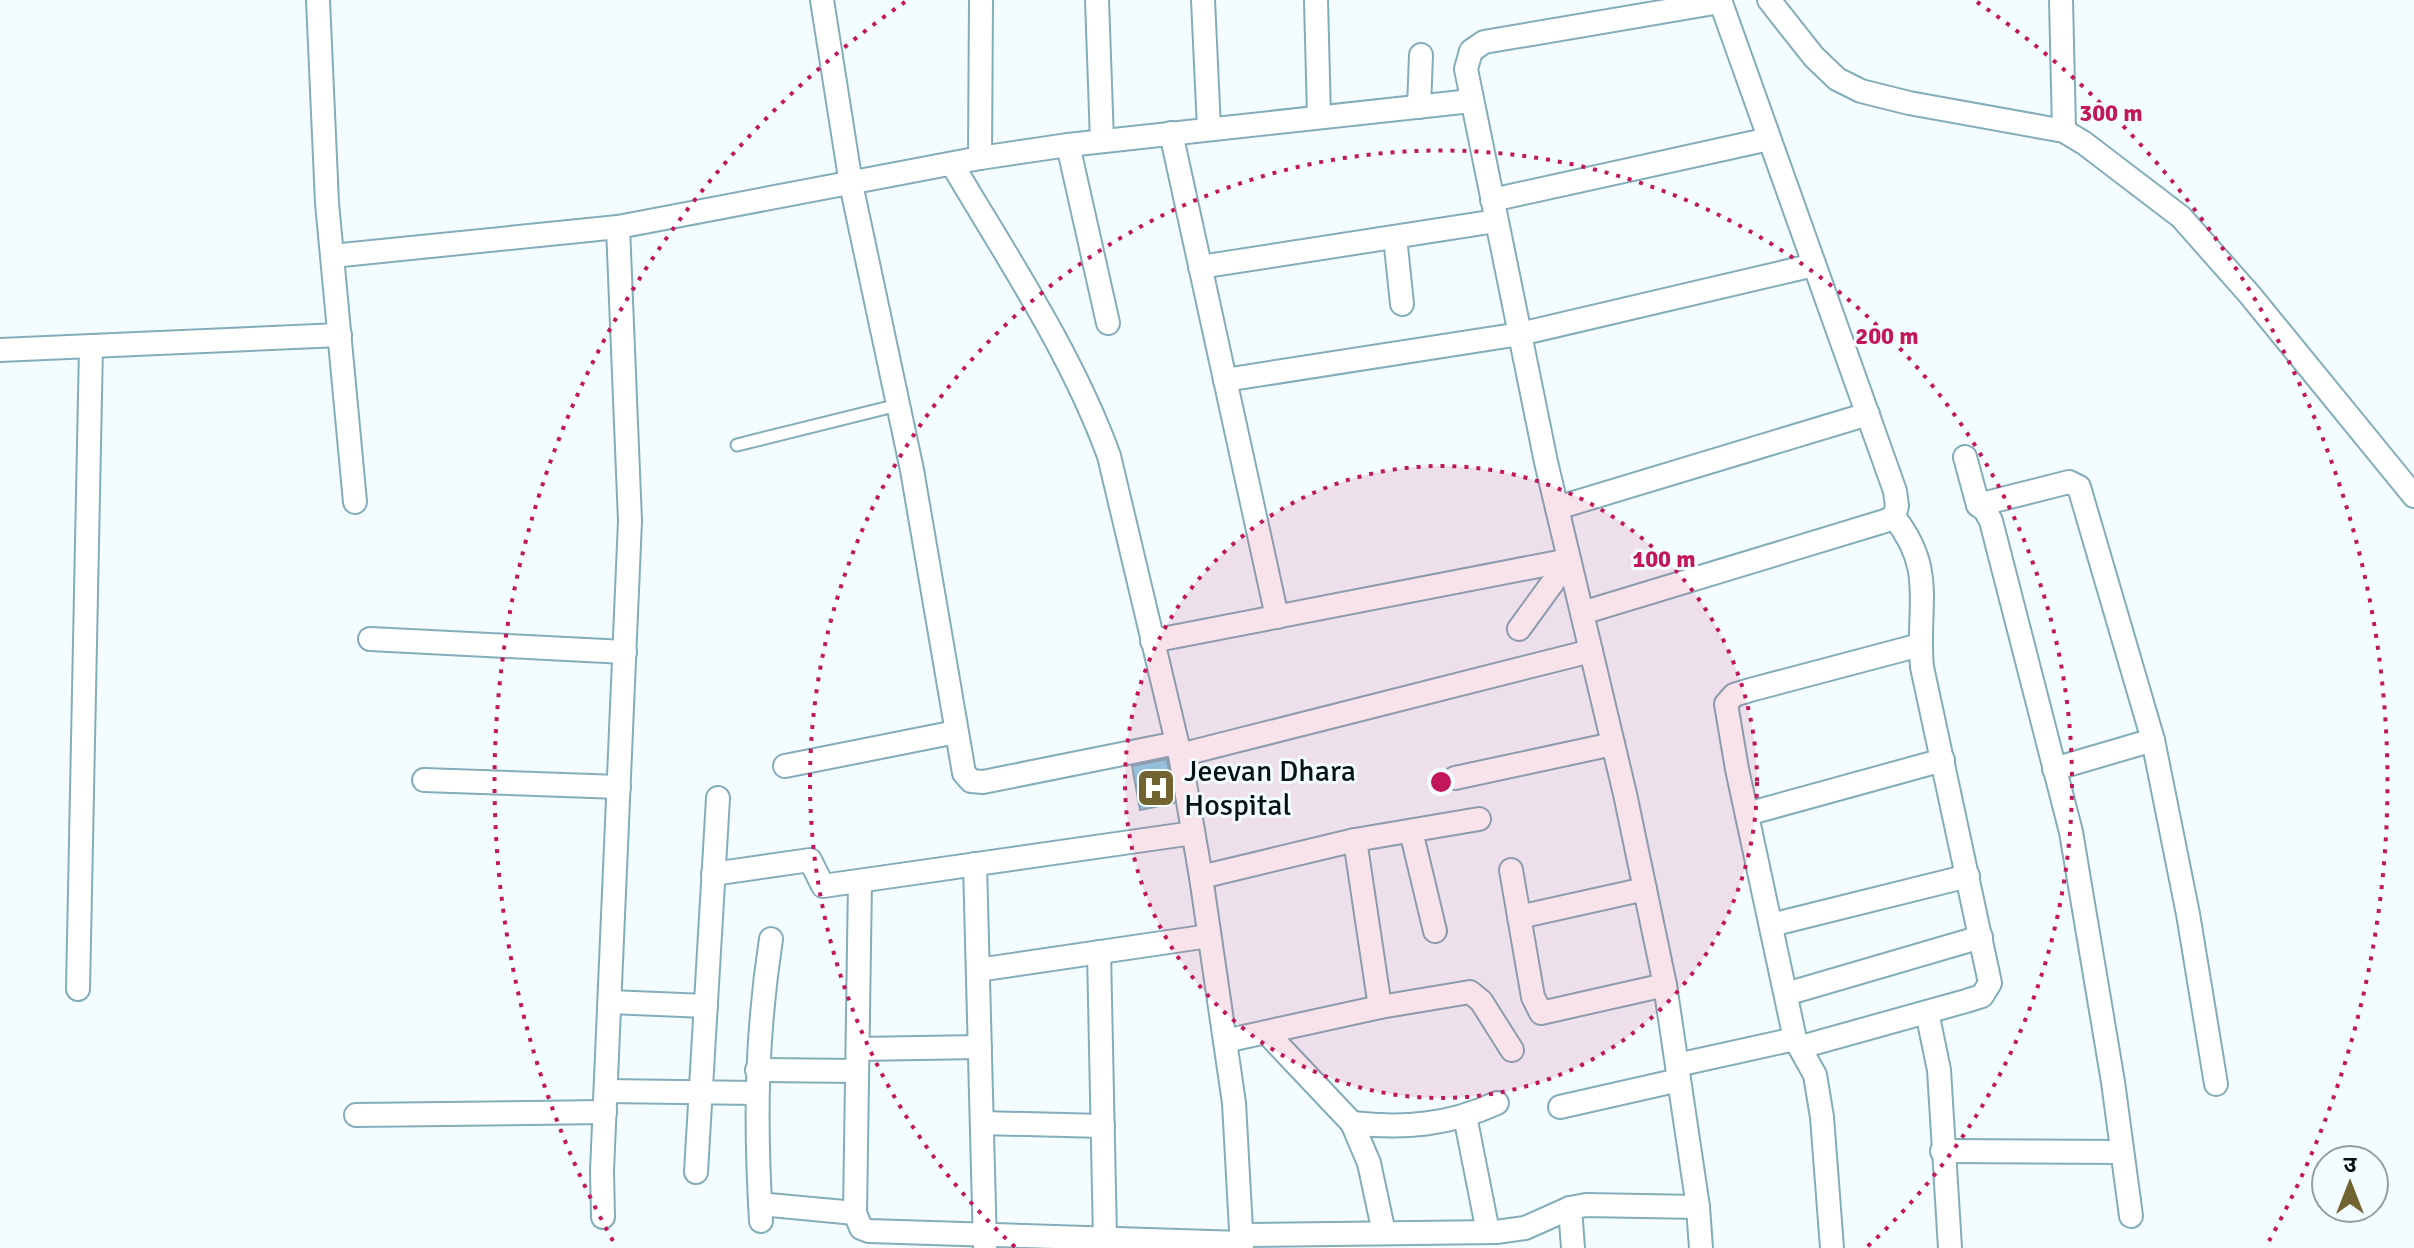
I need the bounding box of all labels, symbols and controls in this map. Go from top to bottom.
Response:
text: 300 m [2079,98,2143,128]
text: 200 m [1855,321,1919,351]
text: 100 m [1632,544,1696,574]
place label: Jeevan Dhara Hospital [1184,753,1356,824]
hospital icon: Jeevan Dhara Hospital [1135,767,1177,809]
centre of rings [1427,768,1455,796]
north arrow [2310,1144,2390,1224]
text: उ [2344,1151,2358,1178]

